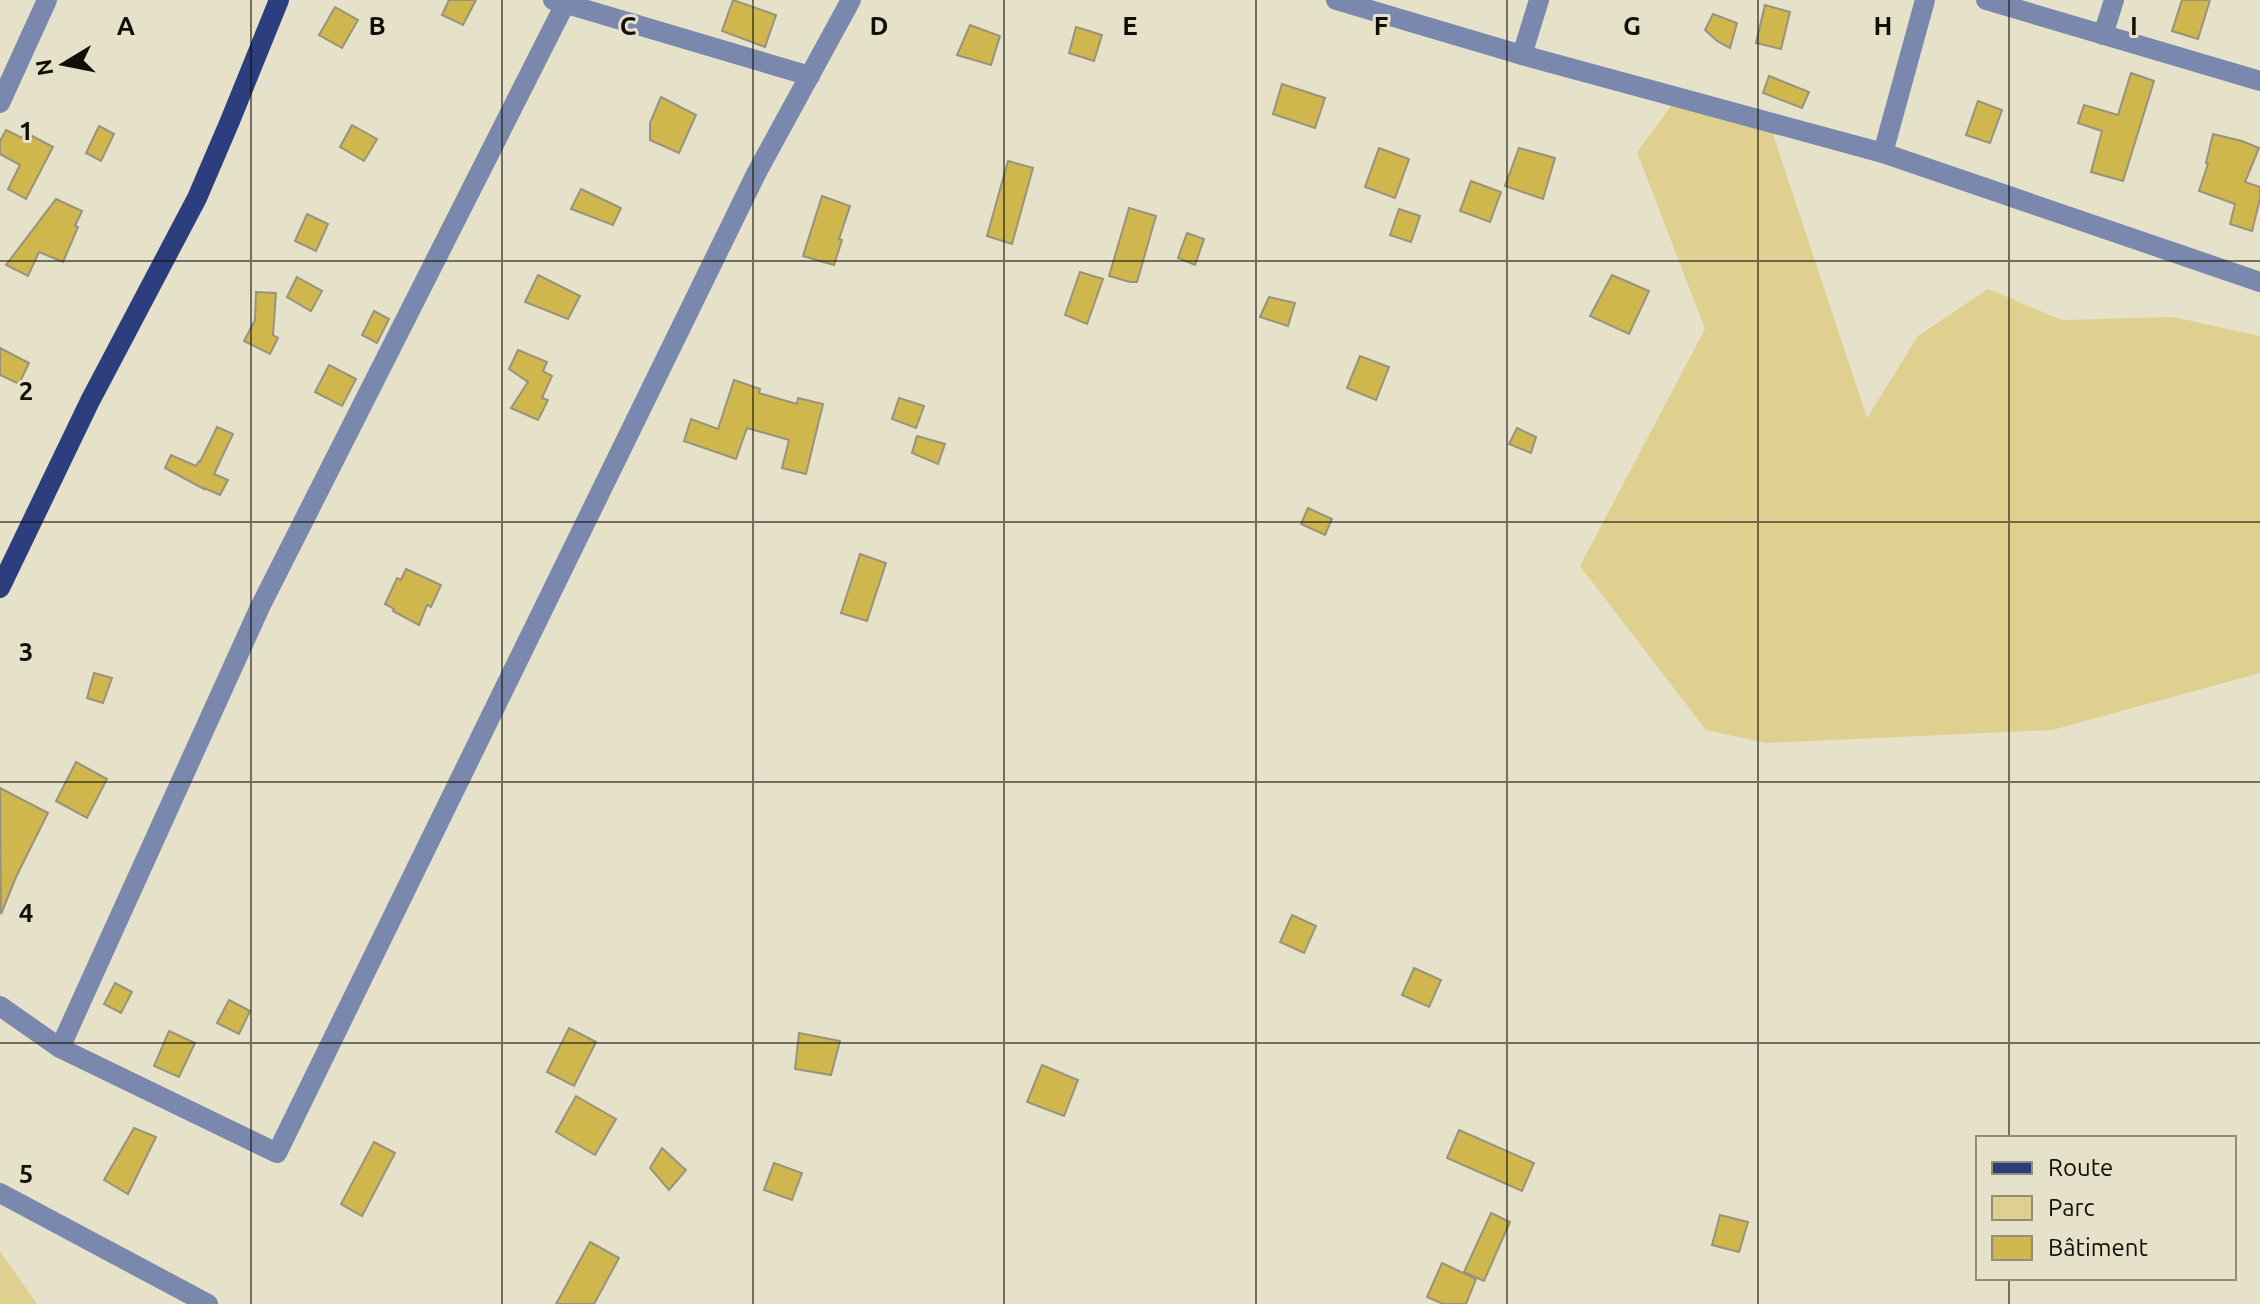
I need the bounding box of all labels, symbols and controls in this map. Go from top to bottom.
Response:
text: A [117,11,136,40]
text: B [368,11,386,40]
text: C [620,11,637,40]
text: D [870,11,888,40]
text: E [1122,11,1138,40]
text: F [1374,11,1388,40]
text: G [1623,11,1641,40]
text: H [1874,11,1892,40]
text: I [2130,11,2138,40]
north arrow [24,24,104,104]
text: N [30,57,58,78]
text: 1 [19,116,33,145]
text: 2 [19,376,33,405]
text: 3 [19,637,33,666]
text: 4 [19,898,33,927]
legend [1976,1136,2236,1280]
text: Route [2048,1154,2113,1181]
text: 5 [19,1159,33,1188]
text: Parc [2048,1194,2095,1221]
text: Bâtiment [2048,1234,2149,1261]

